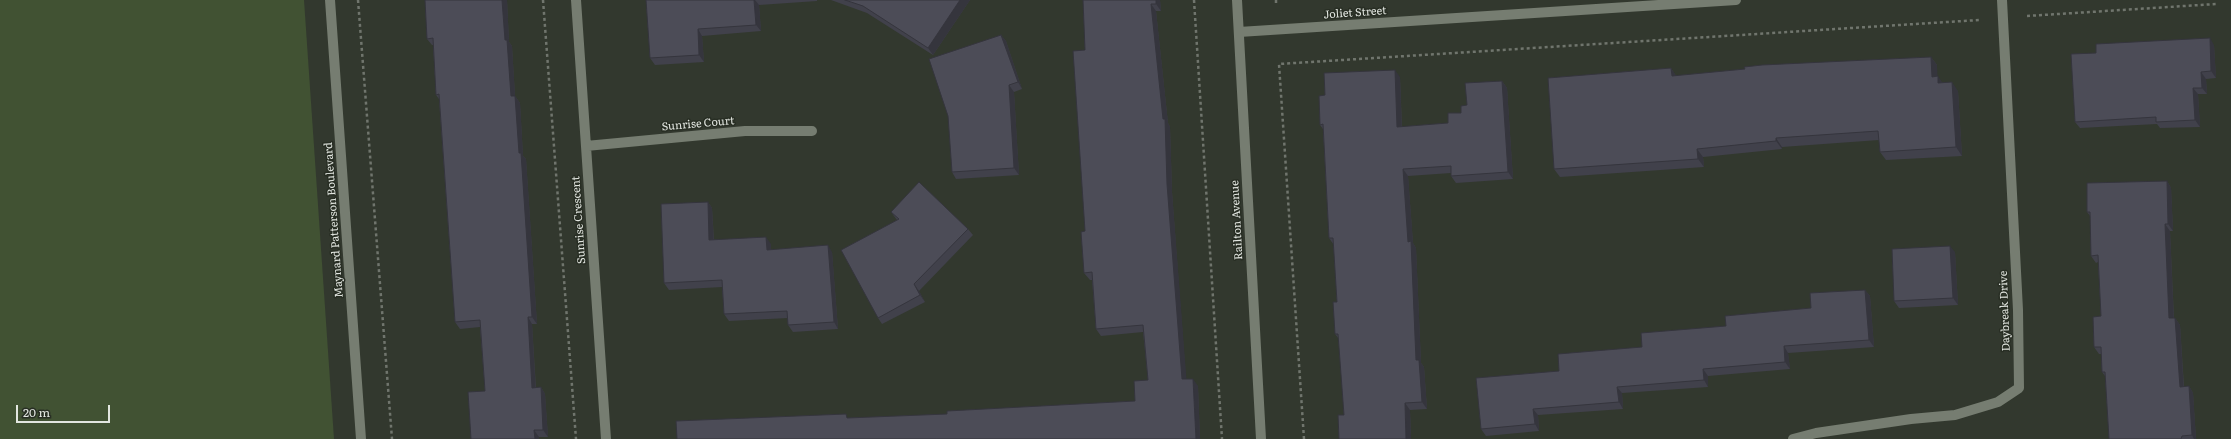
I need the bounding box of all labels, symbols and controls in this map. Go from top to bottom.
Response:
street label: Joliet Street [1323,4,1387,22]
street label: Sunrise Court [661,114,735,134]
street label: Maynard Patterson Boulevard [322,142,346,298]
street label: Sunrise Crescent [569,176,589,264]
street label: Railton Avenue [1228,180,1246,260]
street label: Daybreak Drive [1997,270,2013,352]
scale bar [18,397,112,423]
text: 20 m [23,403,50,421]

